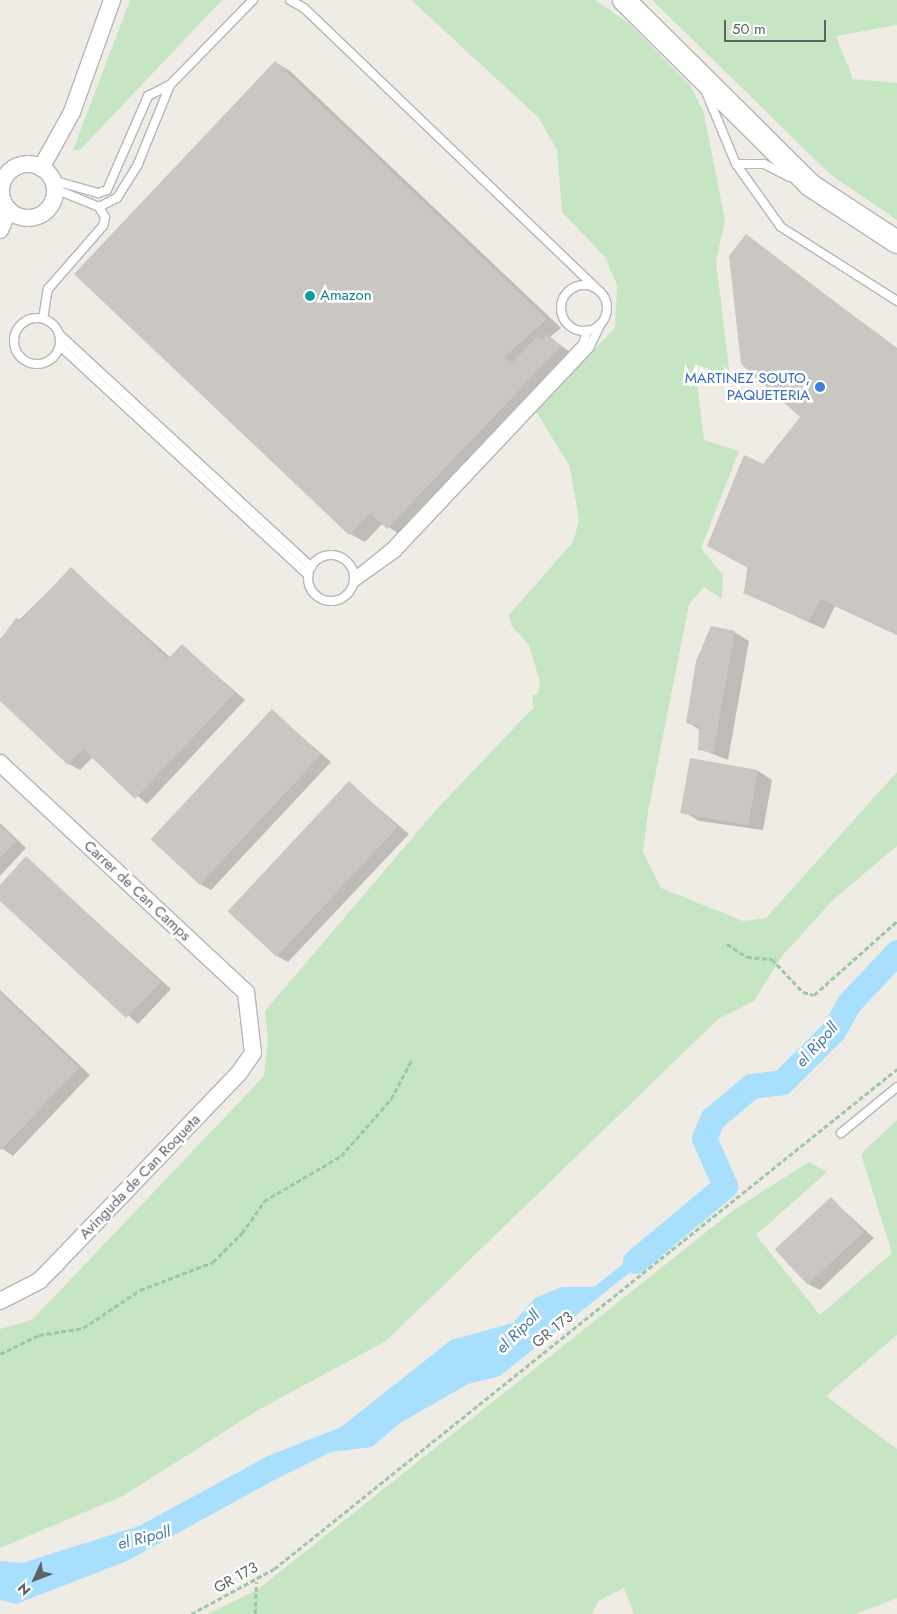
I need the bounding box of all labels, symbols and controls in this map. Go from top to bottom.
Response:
scale bar [727,10,830,42]
text: 50 m [732,18,766,40]
place label: Amazon [320,287,372,305]
marker: Amazon [304,290,316,302]
place label: MARTINEZ SOUTO, PAQUETERIA [685,369,810,404]
marker: MARTINEZ SOUTO, PAQUETERIA [814,381,826,393]
street label: Carrer de Can Camps [80,837,194,945]
water label: el Ripoll [792,1019,842,1071]
street label: Avinguda de Can Roqueta [76,1111,204,1243]
water label: el Ripoll [492,1306,544,1358]
street label: GR 173 [529,1308,577,1352]
water label: el Ripoll [116,1522,172,1554]
north arrow [10,1554,60,1604]
street label: GR 173 [211,1559,261,1597]
text: N [13,1578,35,1600]

